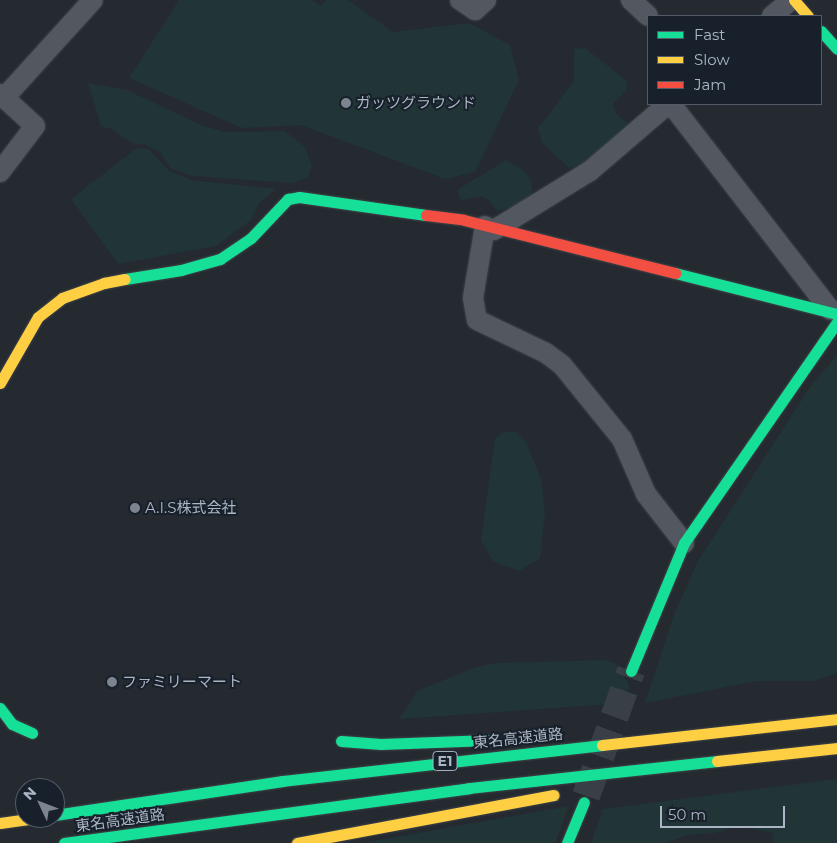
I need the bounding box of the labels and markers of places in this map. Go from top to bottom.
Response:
place label: ガッツグラウンド [356,94,476,112]
marker: ガッツグラウンド [340,97,352,109]
place label: A.I.S株式会社 [145,499,237,517]
marker: A.I.S株式会社 [129,502,141,514]
place label: ファミリーマート [122,673,242,691]
marker: ファミリーマート [106,676,118,688]

